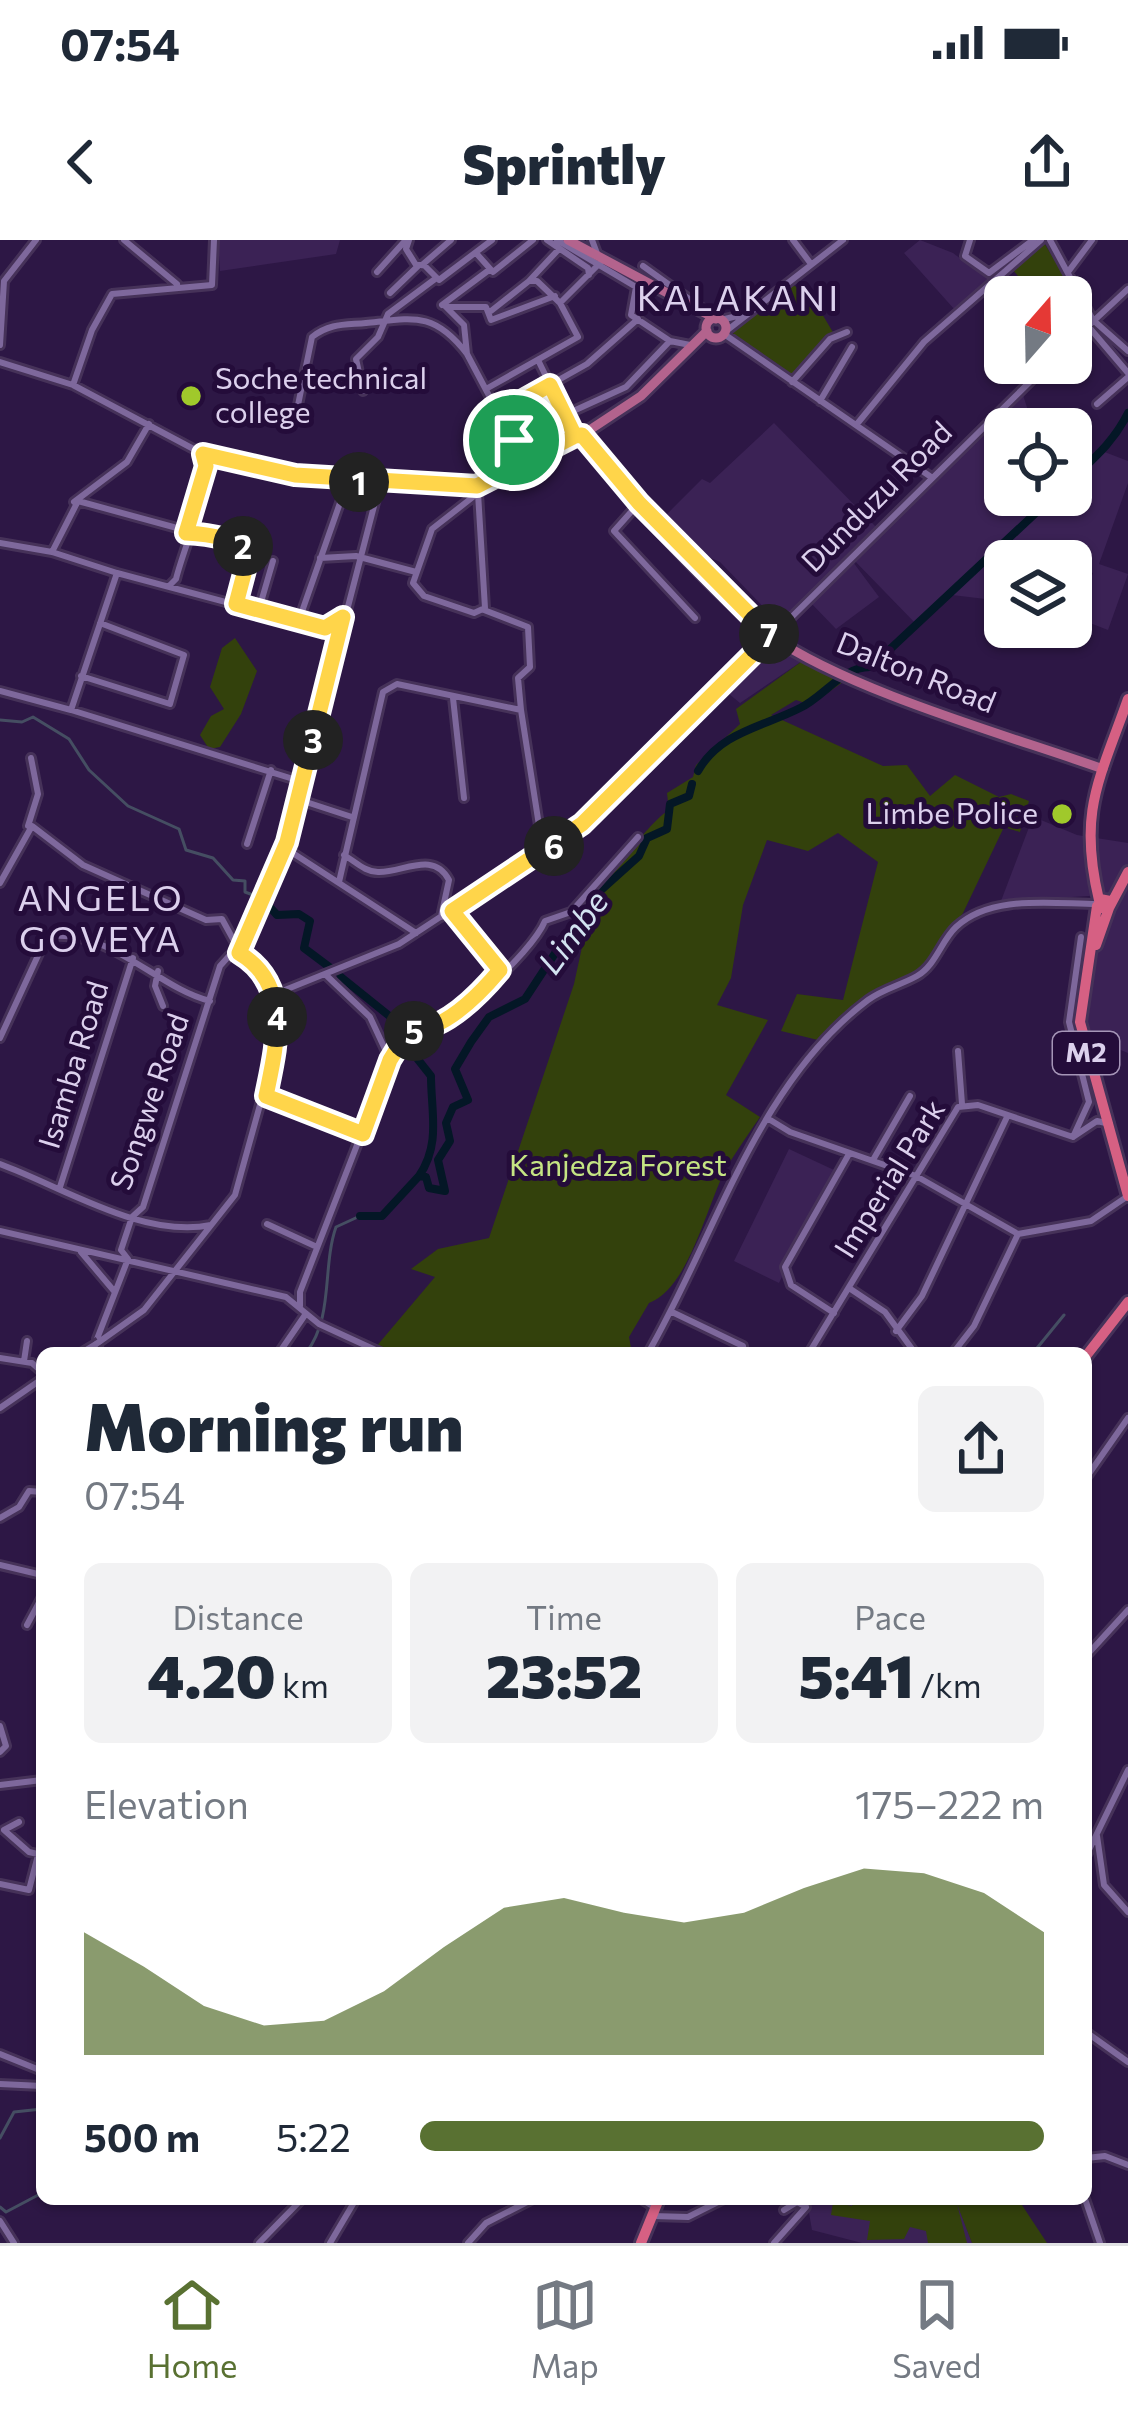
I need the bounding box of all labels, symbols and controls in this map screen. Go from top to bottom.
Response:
text: 07:54 [60,15,180,70]
icon: back [48,129,114,195]
text: Sprintly [462,129,666,195]
icon: share [1014,129,1080,195]
district label: KALAKANI [637,274,841,318]
north arrow [984,276,1092,384]
map controls [984,276,1092,648]
place label: Soche technical college [215,358,427,429]
marker: Soche technical college [178,383,204,409]
pin [463,389,565,491]
icon: arrive [481,407,547,473]
button: locate [984,408,1092,516]
street label: Dunduzu Road [792,412,958,578]
pin: 1 [329,452,389,512]
text: 1 [352,461,366,502]
pin: 2 [213,516,273,576]
text: 2 [234,525,252,566]
button: layers [984,540,1092,648]
pin: 7 [739,604,799,664]
text: 7 [760,613,778,654]
street label: Dalton Road [832,622,1002,719]
pin: 3 [283,710,343,770]
text: 3 [303,719,323,760]
place label: Limbe Police [865,793,1038,830]
marker: Limbe Police [1049,801,1075,827]
pin: 6 [524,816,584,876]
text: 6 [544,825,564,866]
district label: ANGELO GOVEYA [17,874,185,959]
water label: Limbe [528,881,616,981]
street label: Isamba Road [29,976,115,1152]
pin: 4 [247,987,307,1047]
text: 4 [267,996,287,1037]
pin: 5 [384,1001,444,1061]
street label: Songwe Road [100,1008,195,1194]
text: 5 [404,1010,424,1051]
road number: M2 [1053,1032,1119,1074]
street label: Imperial Park [825,1092,951,1264]
park label: Kanjedza Forest [509,1145,727,1182]
text: Morning run [84,1384,464,1465]
button: share [918,1386,1044,1512]
text: 07:54 [84,1470,185,1518]
text: Distance [172,1596,304,1637]
text: Time [526,1596,602,1637]
text: Pace [854,1596,926,1637]
text: 4.20 [147,1637,276,1710]
text: 23:52 [486,1637,642,1710]
text: 5:41 [798,1637,914,1710]
text: km [276,1664,329,1705]
text: /km [914,1664,982,1705]
text: Elevation [84,1779,249,1827]
text: 175–222 m [855,1779,1044,1827]
text: 500 m [84,2112,200,2160]
text: 5:22 [276,2112,351,2160]
tab: Home [147,2272,237,2385]
tab: Map [531,2272,599,2385]
tab: Saved [892,2272,981,2385]

